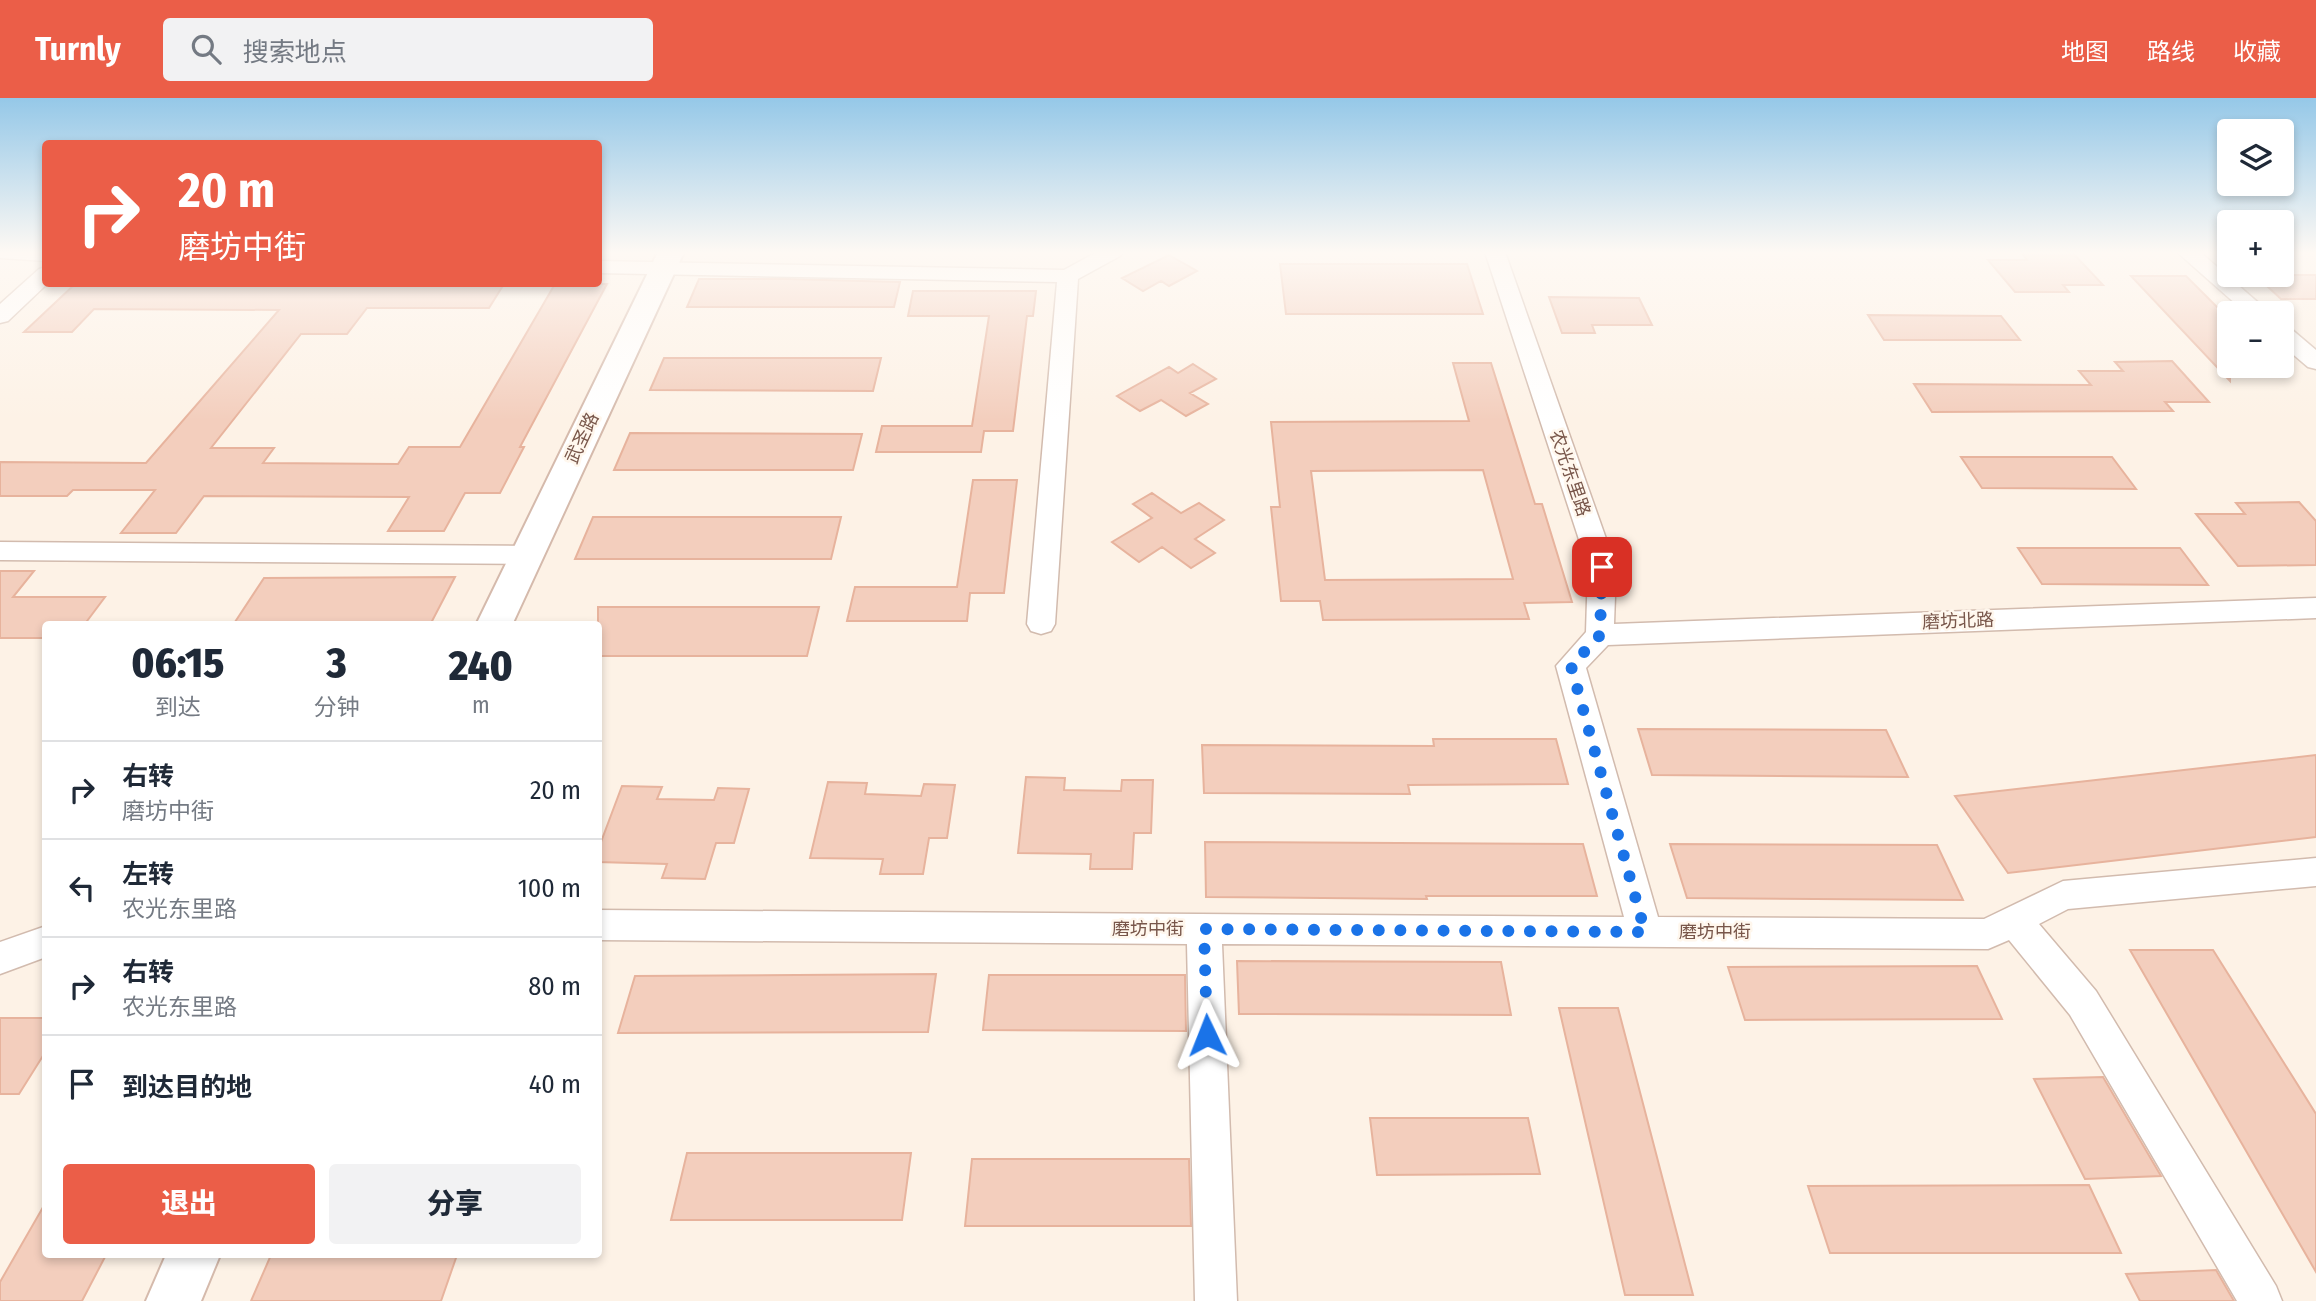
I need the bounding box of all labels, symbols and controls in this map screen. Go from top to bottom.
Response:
search box [163,18,653,81]
text: Turnly [35,29,121,69]
icon: search [187,30,225,68]
text: 搜索地点 [243,37,347,68]
text: 地图 [2061,38,2109,66]
text: 路线 [2147,38,2195,66]
text: 收藏 [2233,38,2281,66]
map controls [2217,119,2294,378]
button: layers [2217,119,2294,196]
text: 20 m [178,161,275,220]
icon: right [63,168,154,259]
button: + [2217,210,2294,287]
text: 磨坊中街 [178,228,306,266]
button: − [2217,301,2294,378]
street label: 武圣路 [561,409,603,467]
street label: 农光东里路 [1545,427,1595,519]
pin [1572,537,1632,597]
icon: arrive [1583,548,1621,586]
street label: 磨坊北路 [1922,609,1994,633]
text: 06:15 [131,638,224,688]
text: 3 [326,638,347,688]
text: 240 [449,641,513,691]
text: m [472,691,490,719]
text: 到达 [155,693,201,721]
text: 分钟 [313,693,359,721]
text: 右转 [122,761,174,792]
icon: right [63,771,101,809]
text: 20 m [530,775,581,806]
text: 磨坊中街 [122,797,214,825]
text: 左转 [122,859,174,890]
icon: left [63,869,101,907]
text: 100 m [518,873,581,904]
text: 农光东里路 [122,895,237,923]
street label: 磨坊中街 [1112,918,1184,940]
street label: 磨坊中街 [1679,921,1751,943]
text: 右转 [122,957,174,988]
icon: right [63,967,101,1005]
text: 80 m [528,971,581,1002]
text: 农光东里路 [122,993,237,1021]
position arrow [1170,998,1244,1072]
icon: arrive [63,1065,101,1103]
text: 40 m [529,1069,581,1100]
text: 到达目的地 [122,1072,252,1103]
button: 退出 [63,1164,315,1244]
button: 分享 [329,1164,581,1244]

